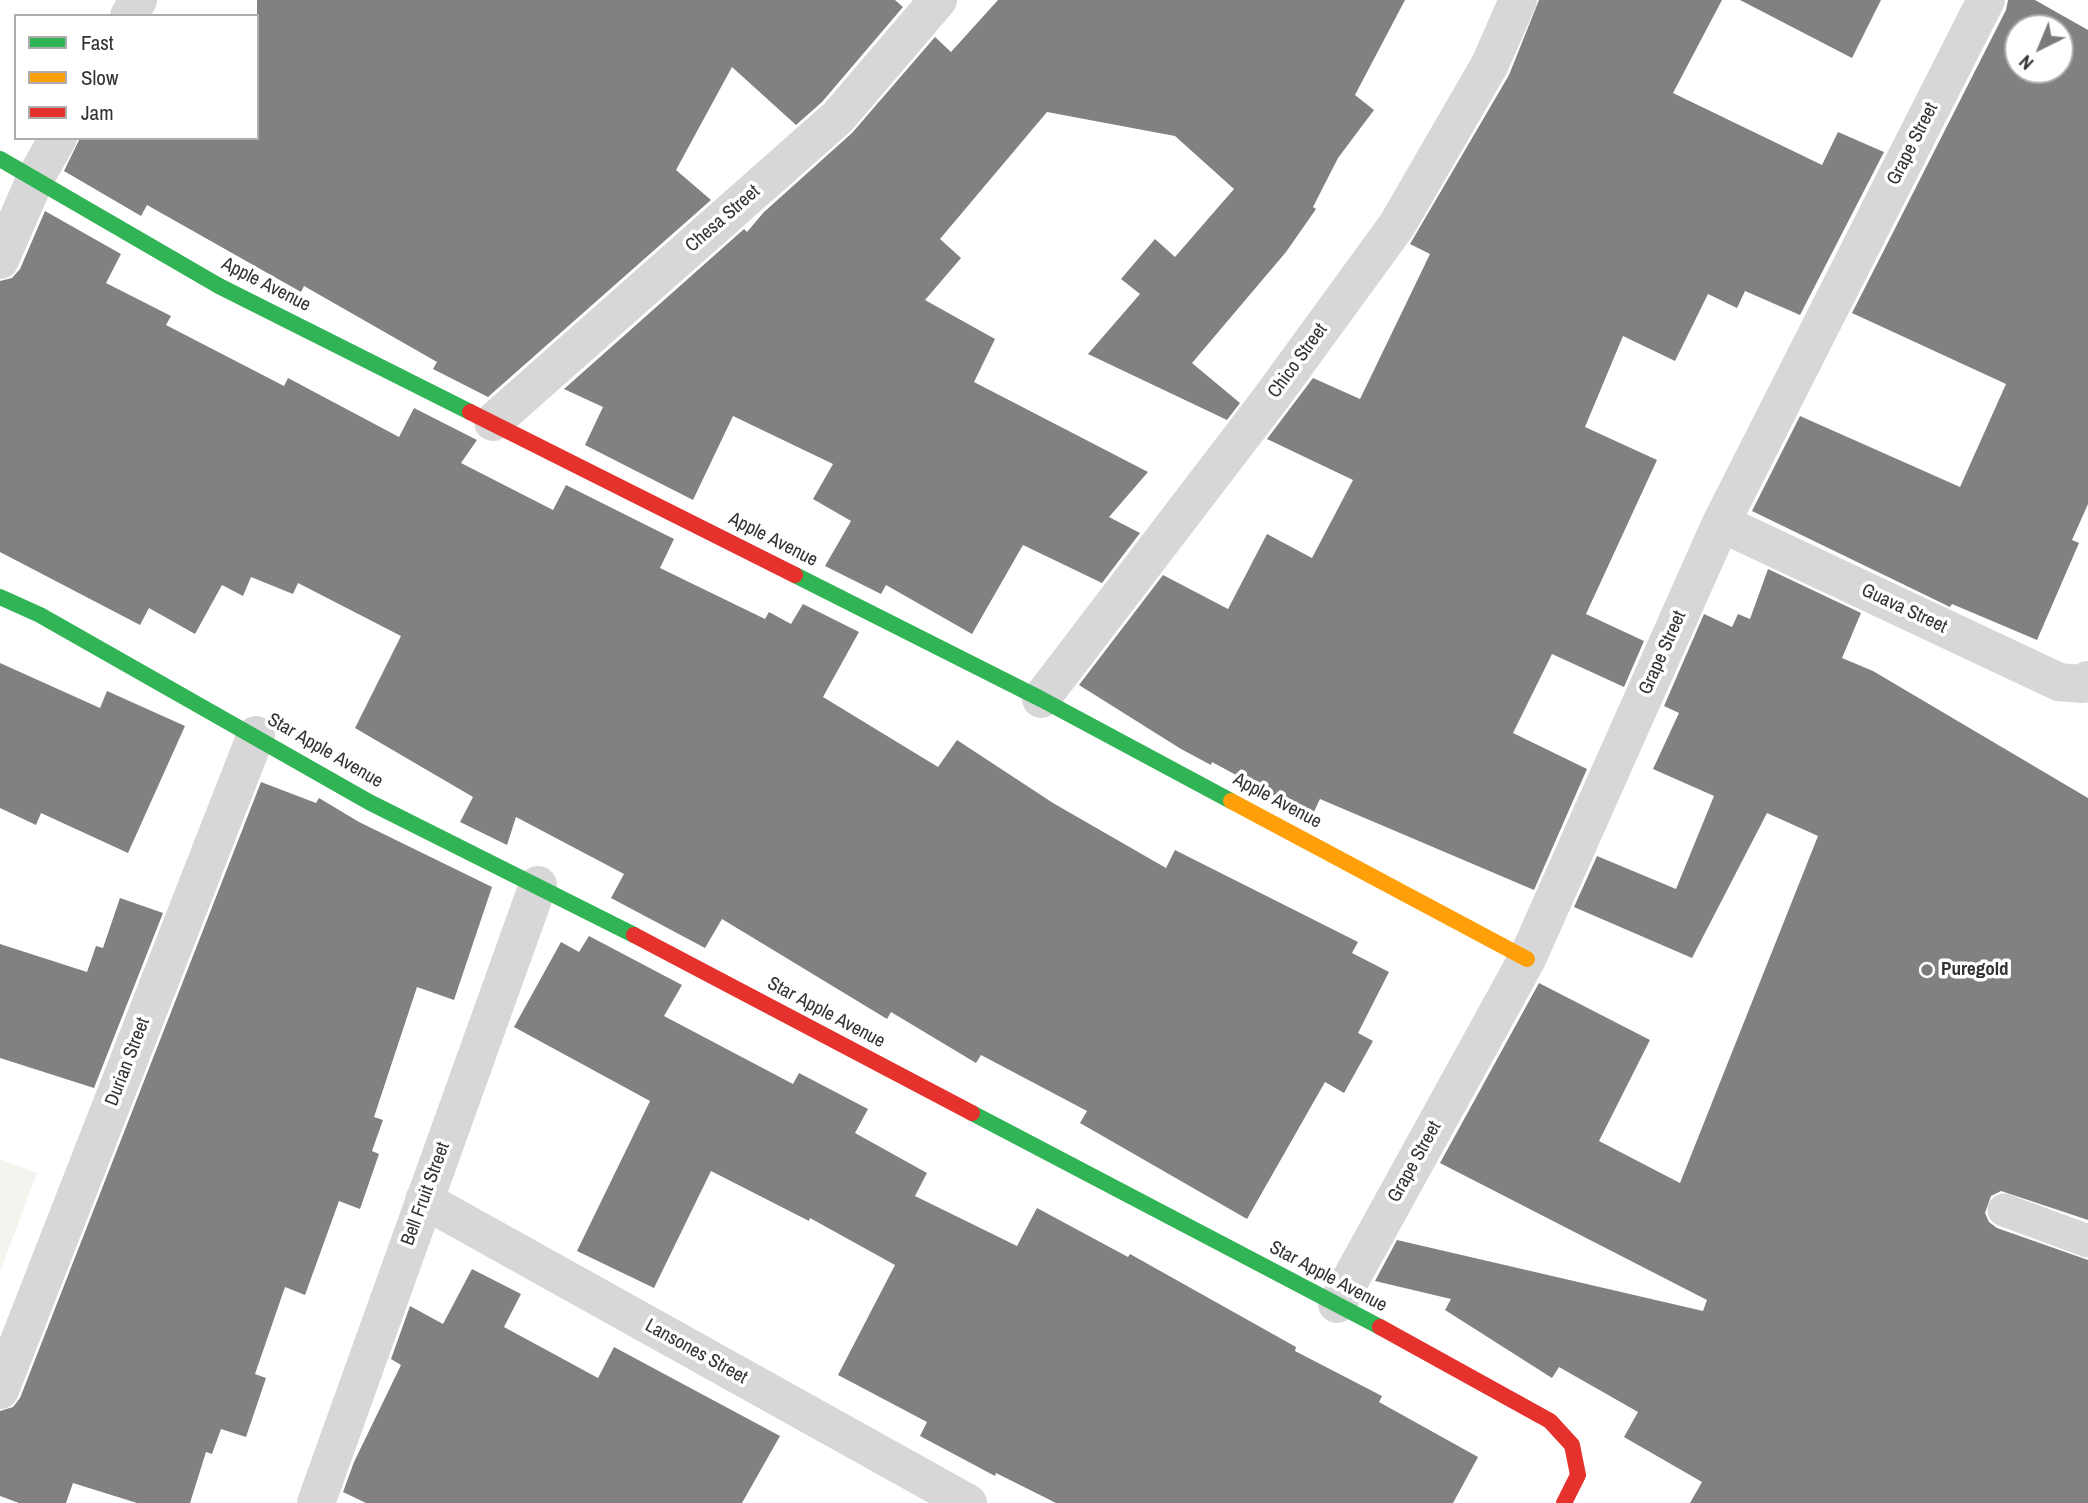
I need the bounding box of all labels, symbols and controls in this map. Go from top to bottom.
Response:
legend [14,14,259,140]
north arrow [2004,14,2074,84]
text: Fast [81,28,114,57]
text: N [2013,50,2039,76]
text: Slow [81,63,118,92]
text: Jam [81,98,114,127]
street label: Grape Street [1883,99,1943,189]
street label: Chesa Street [681,181,765,257]
street label: Apple Avenue [218,253,314,317]
street label: Chico Street [1263,319,1333,403]
street label: Apple Avenue [725,508,821,572]
street label: Guava Street [1858,579,1950,639]
street label: Grape Street [1634,608,1692,698]
street label: Star Apple Avenue [263,709,387,793]
street label: Apple Avenue [1229,768,1325,834]
place label: Puregold [1941,959,2009,981]
marker: Puregold [1919,962,1935,978]
street label: Star Apple Avenue [763,972,889,1054]
street label: Durian Street [101,1015,155,1109]
street label: Grape Street [1383,1117,1447,1207]
street label: Bell Fruit Street [397,1139,455,1249]
street label: Star Apple Avenue [1265,1236,1391,1318]
street label: Lansones Street [641,1315,751,1389]

